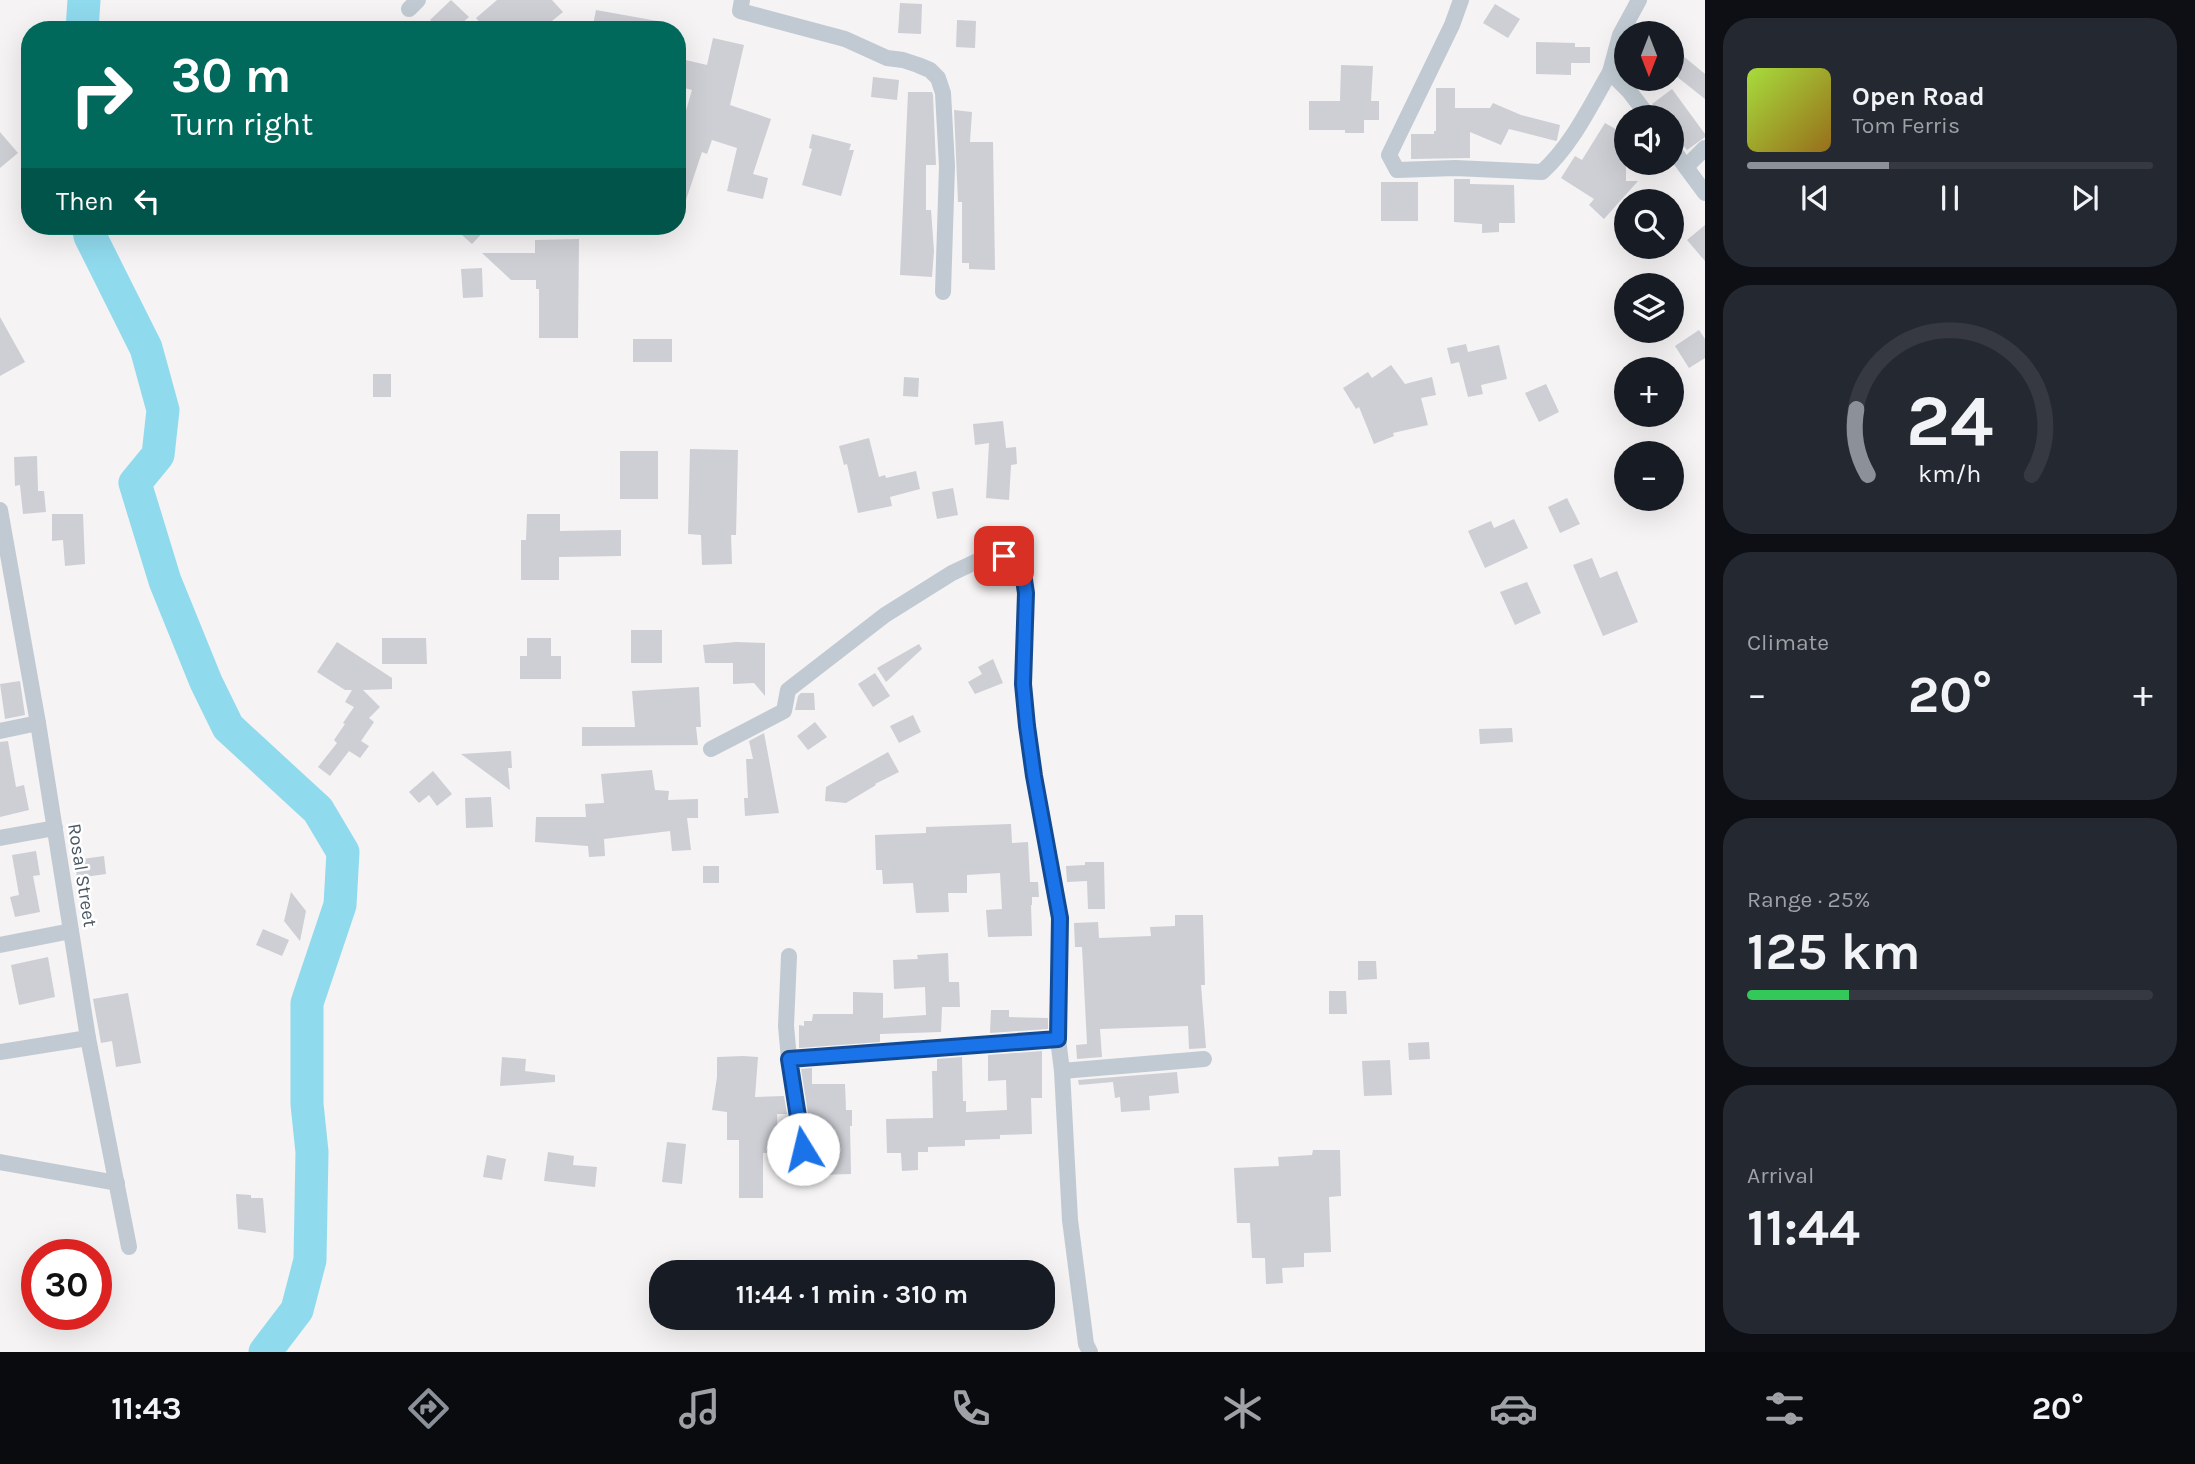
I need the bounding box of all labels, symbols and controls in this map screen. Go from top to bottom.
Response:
north arrow [1614,21,1684,91]
map controls [1614,21,1684,511]
text: 30 m [171,47,291,104]
icon: right [56,49,147,140]
text: Open Road [1852,81,1985,112]
button: sound [1614,105,1684,175]
text: Turn right [171,106,313,143]
text: Tom Ferris [1852,112,1960,139]
icon: previous [1796,179,1834,217]
icon: pause [1931,179,1969,217]
icon: next [2066,179,2104,217]
icon: left [128,182,166,220]
text: Then [56,186,114,217]
button: search [1614,189,1684,259]
button: layers [1614,273,1684,343]
button: + [1614,357,1684,427]
text: 24 [1906,379,1994,464]
button: − [1614,441,1684,511]
text: km/h [1918,459,1982,488]
pin [974,526,1034,586]
icon: arrive [985,537,1023,575]
text: Climate [1747,629,1829,656]
text: 20° [1908,664,1992,725]
text: − [1747,672,1767,717]
text: + [2133,672,2153,717]
street label: Rosal Street [63,822,101,928]
text: Range · 25% [1747,886,1870,913]
text: 125 km [1747,921,1921,982]
position arrow [766,1112,840,1186]
text: Arrival [1747,1162,1814,1189]
text: 11:44 [1747,1197,1860,1258]
speed limit sign: 30 [21,1239,112,1330]
text: 11:44 · 1 min · 310 m [736,1279,968,1310]
icon: directions [404,1384,453,1433]
icon: music [675,1384,724,1433]
icon: phone [946,1384,995,1433]
icon: climate [1218,1384,1267,1433]
icon: car [1489,1384,1538,1433]
icon: filters [1760,1384,1809,1433]
text: 11:43 [111,1390,182,1427]
text: 20° [2032,1390,2084,1427]

